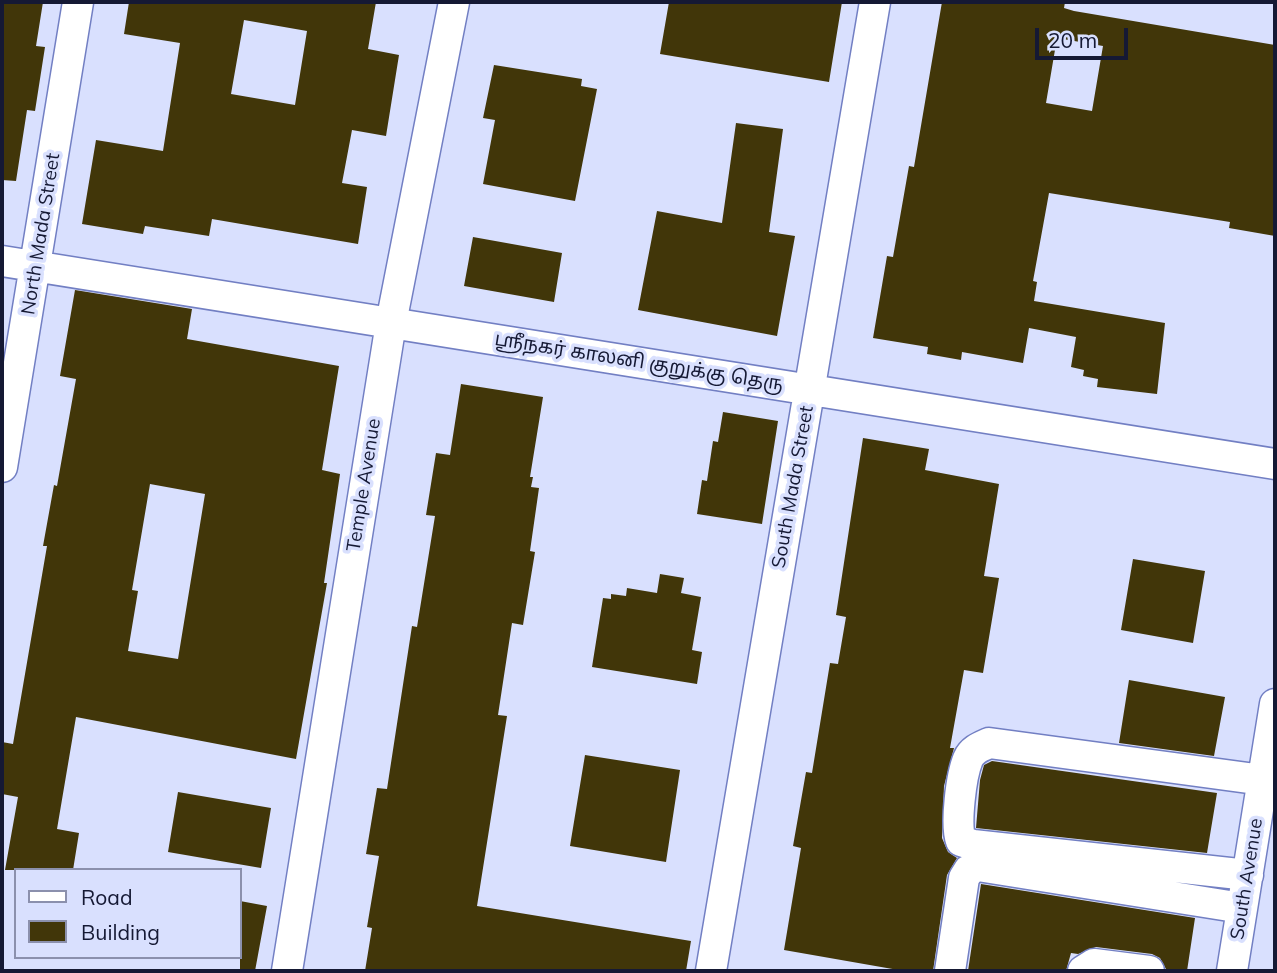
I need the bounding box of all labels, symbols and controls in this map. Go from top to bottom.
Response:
scale bar [1039,14,1132,58]
text: 20 m [1048,27,1097,53]
street label: North Mada Street [17,152,65,316]
street label: ஸ்ரீநகர் காலனி குறுக்கு தெரு [493,328,785,396]
street label: South Mada Street [767,404,819,570]
street label: Temple Avenue [342,417,386,553]
street label: South Avenue [1226,817,1268,941]
legend [14,868,242,959]
text: Road [81,884,132,910]
text: Building [81,919,160,945]

